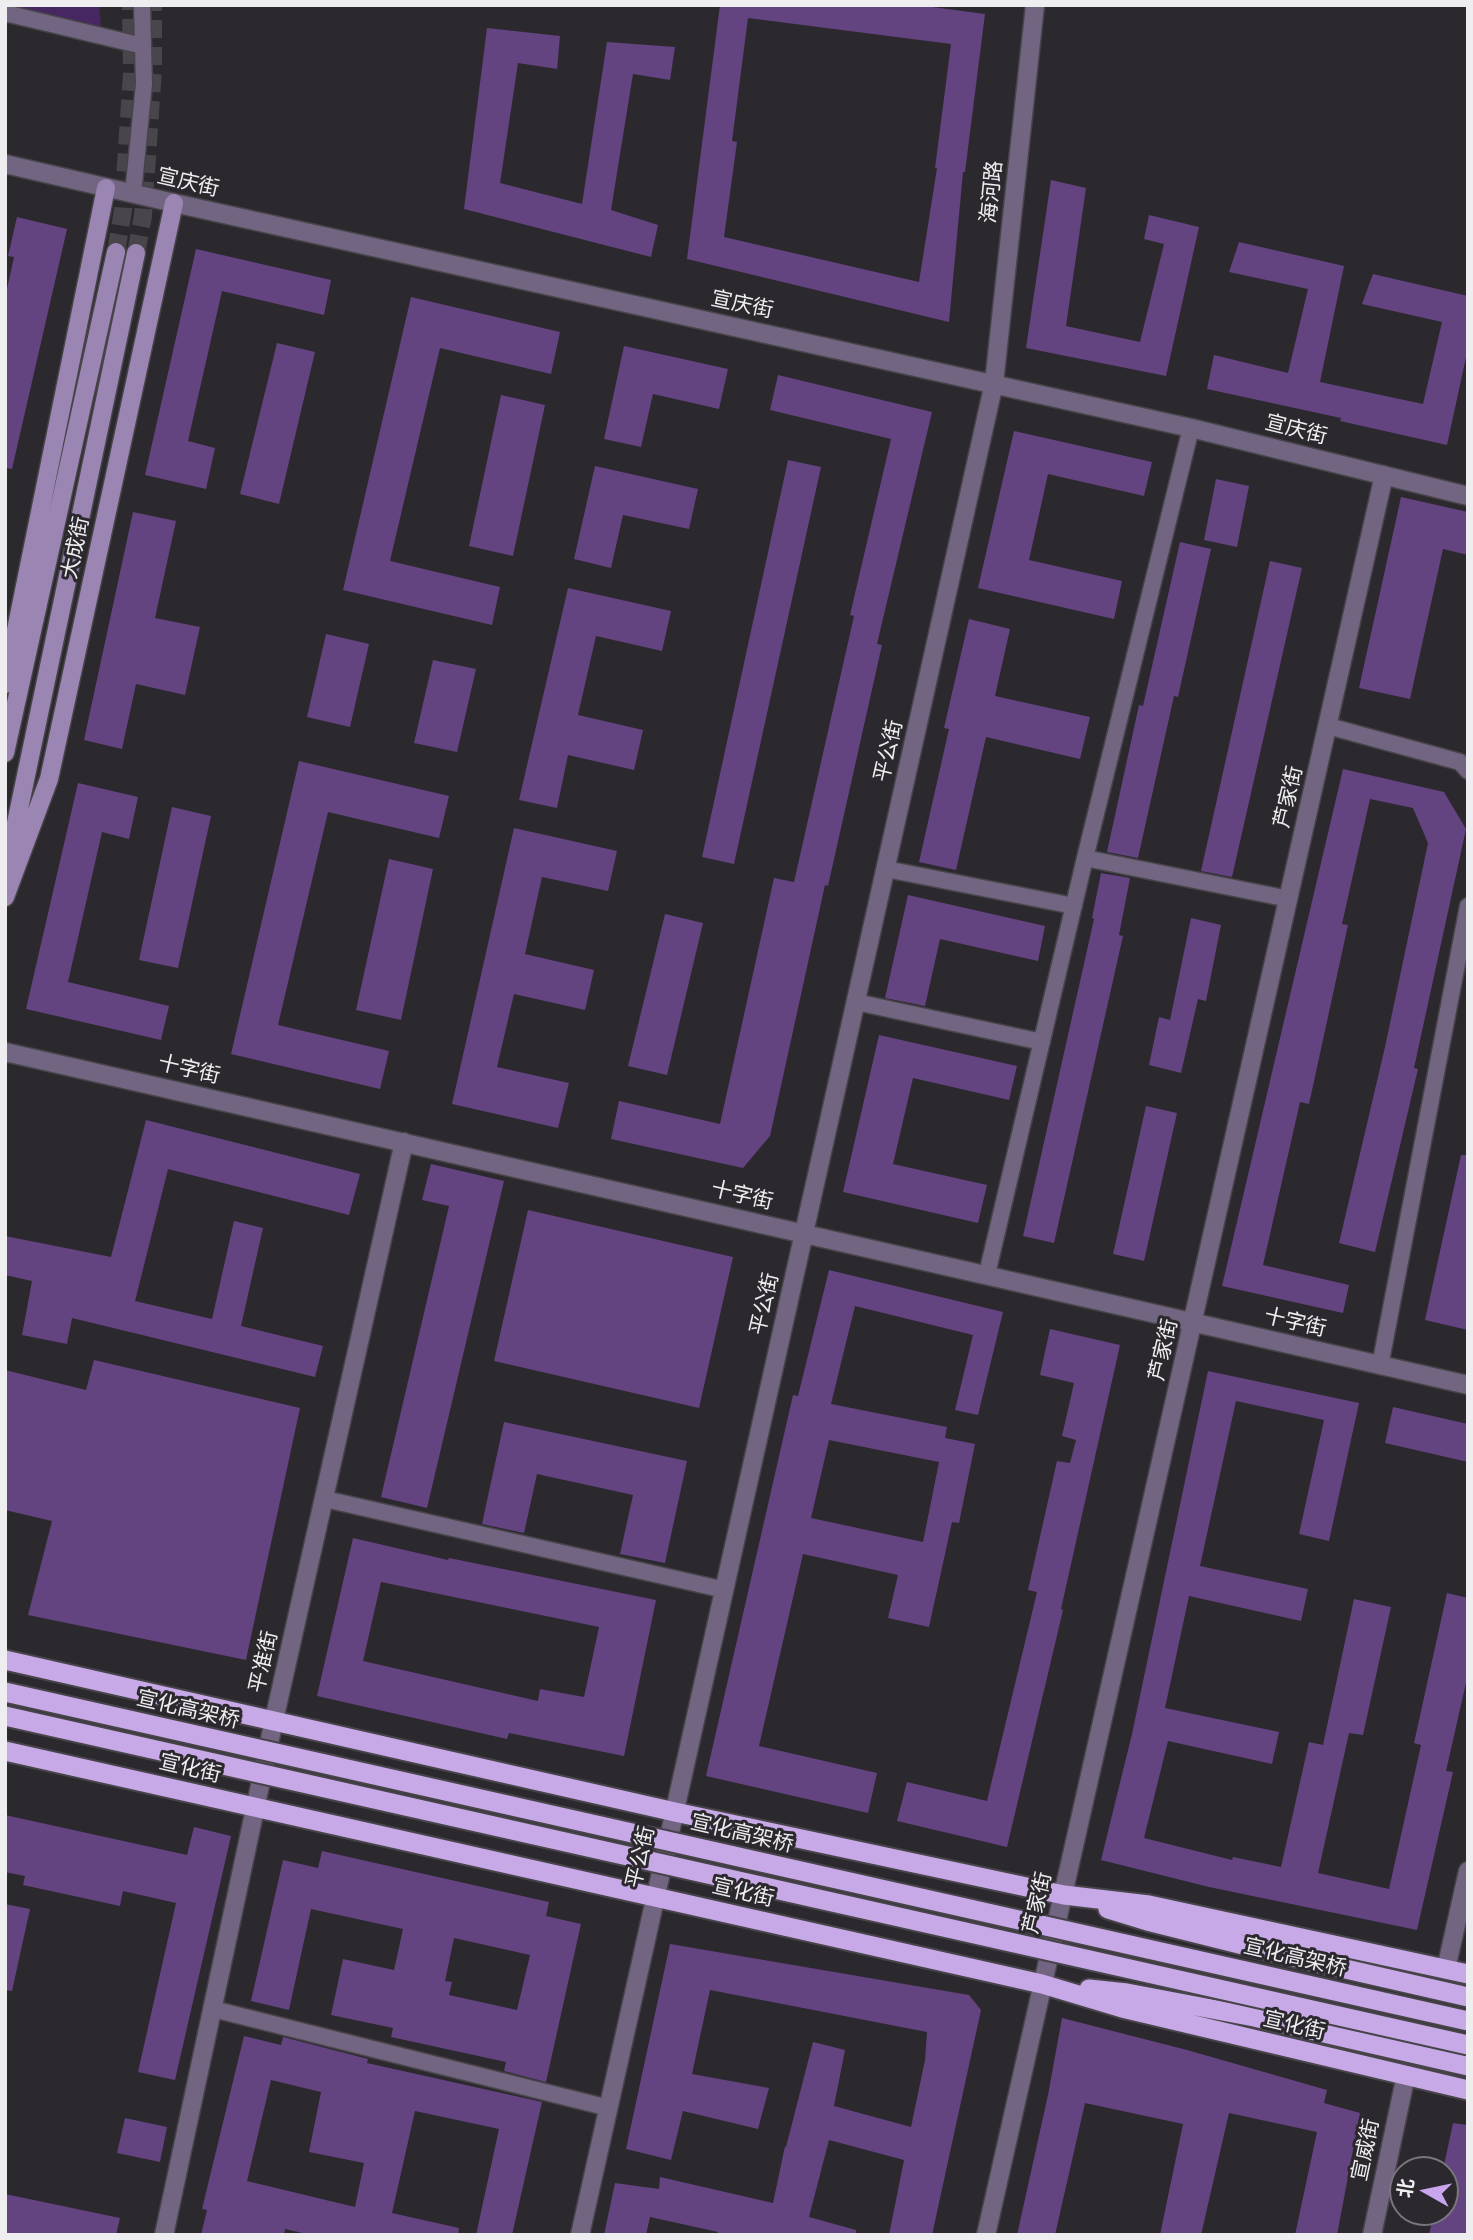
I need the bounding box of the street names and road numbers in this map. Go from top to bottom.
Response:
street label: 海河路 [976,159,1008,225]
street label: 宣庆街 [154,164,222,202]
street label: 宣庆街 [709,286,775,324]
street label: 宣庆街 [1262,410,1330,450]
street label: 大成街 [57,515,95,581]
street label: 平公街 [870,717,908,785]
street label: 芦家街 [1270,763,1308,831]
street label: 十字街 [155,1051,223,1089]
street label: 十字街 [708,1177,776,1215]
street label: 平公街 [746,1270,784,1338]
street label: 十字街 [1261,1304,1329,1342]
street label: 芦家街 [1145,1316,1183,1384]
street label: 平准街 [245,1628,283,1696]
street label: 宣化高架桥 [134,1686,242,1734]
street label: 宣化街 [156,1750,224,1788]
street label: 宣化高架桥 [688,1810,796,1858]
street label: 平公街 [622,1823,660,1891]
street label: 芦家街 [1019,1869,1057,1937]
street label: 宣化街 [709,1874,777,1912]
street label: 宣化高架桥 [1241,1934,1349,1982]
street label: 宣化街 [1260,2007,1328,2045]
street label: 宣威街 [1347,2117,1385,2183]

